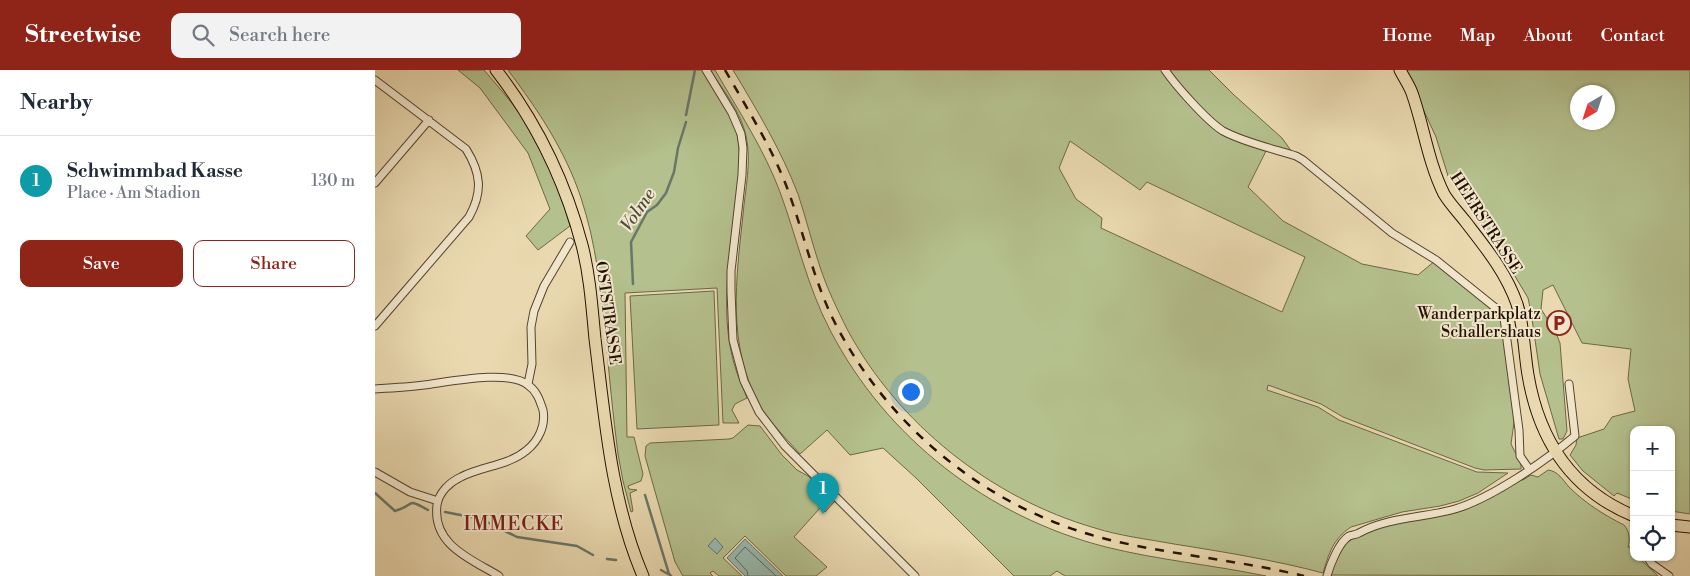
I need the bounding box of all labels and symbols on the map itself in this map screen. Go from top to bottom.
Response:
north arrow [1570,85,1615,130]
street label: HEERSTRASSE [1446,168,1526,278]
water label: Volme [615,184,661,236]
street label: OSTSTRASSE [591,260,625,366]
place label: Wanderparkplatz Schallershaus [1417,304,1541,342]
parking icon: Wanderparkplatz Schallershaus [1546,310,1572,336]
your location [898,379,924,405]
pin: 1 [807,473,839,514]
district label: IMMECKE [464,512,564,536]

